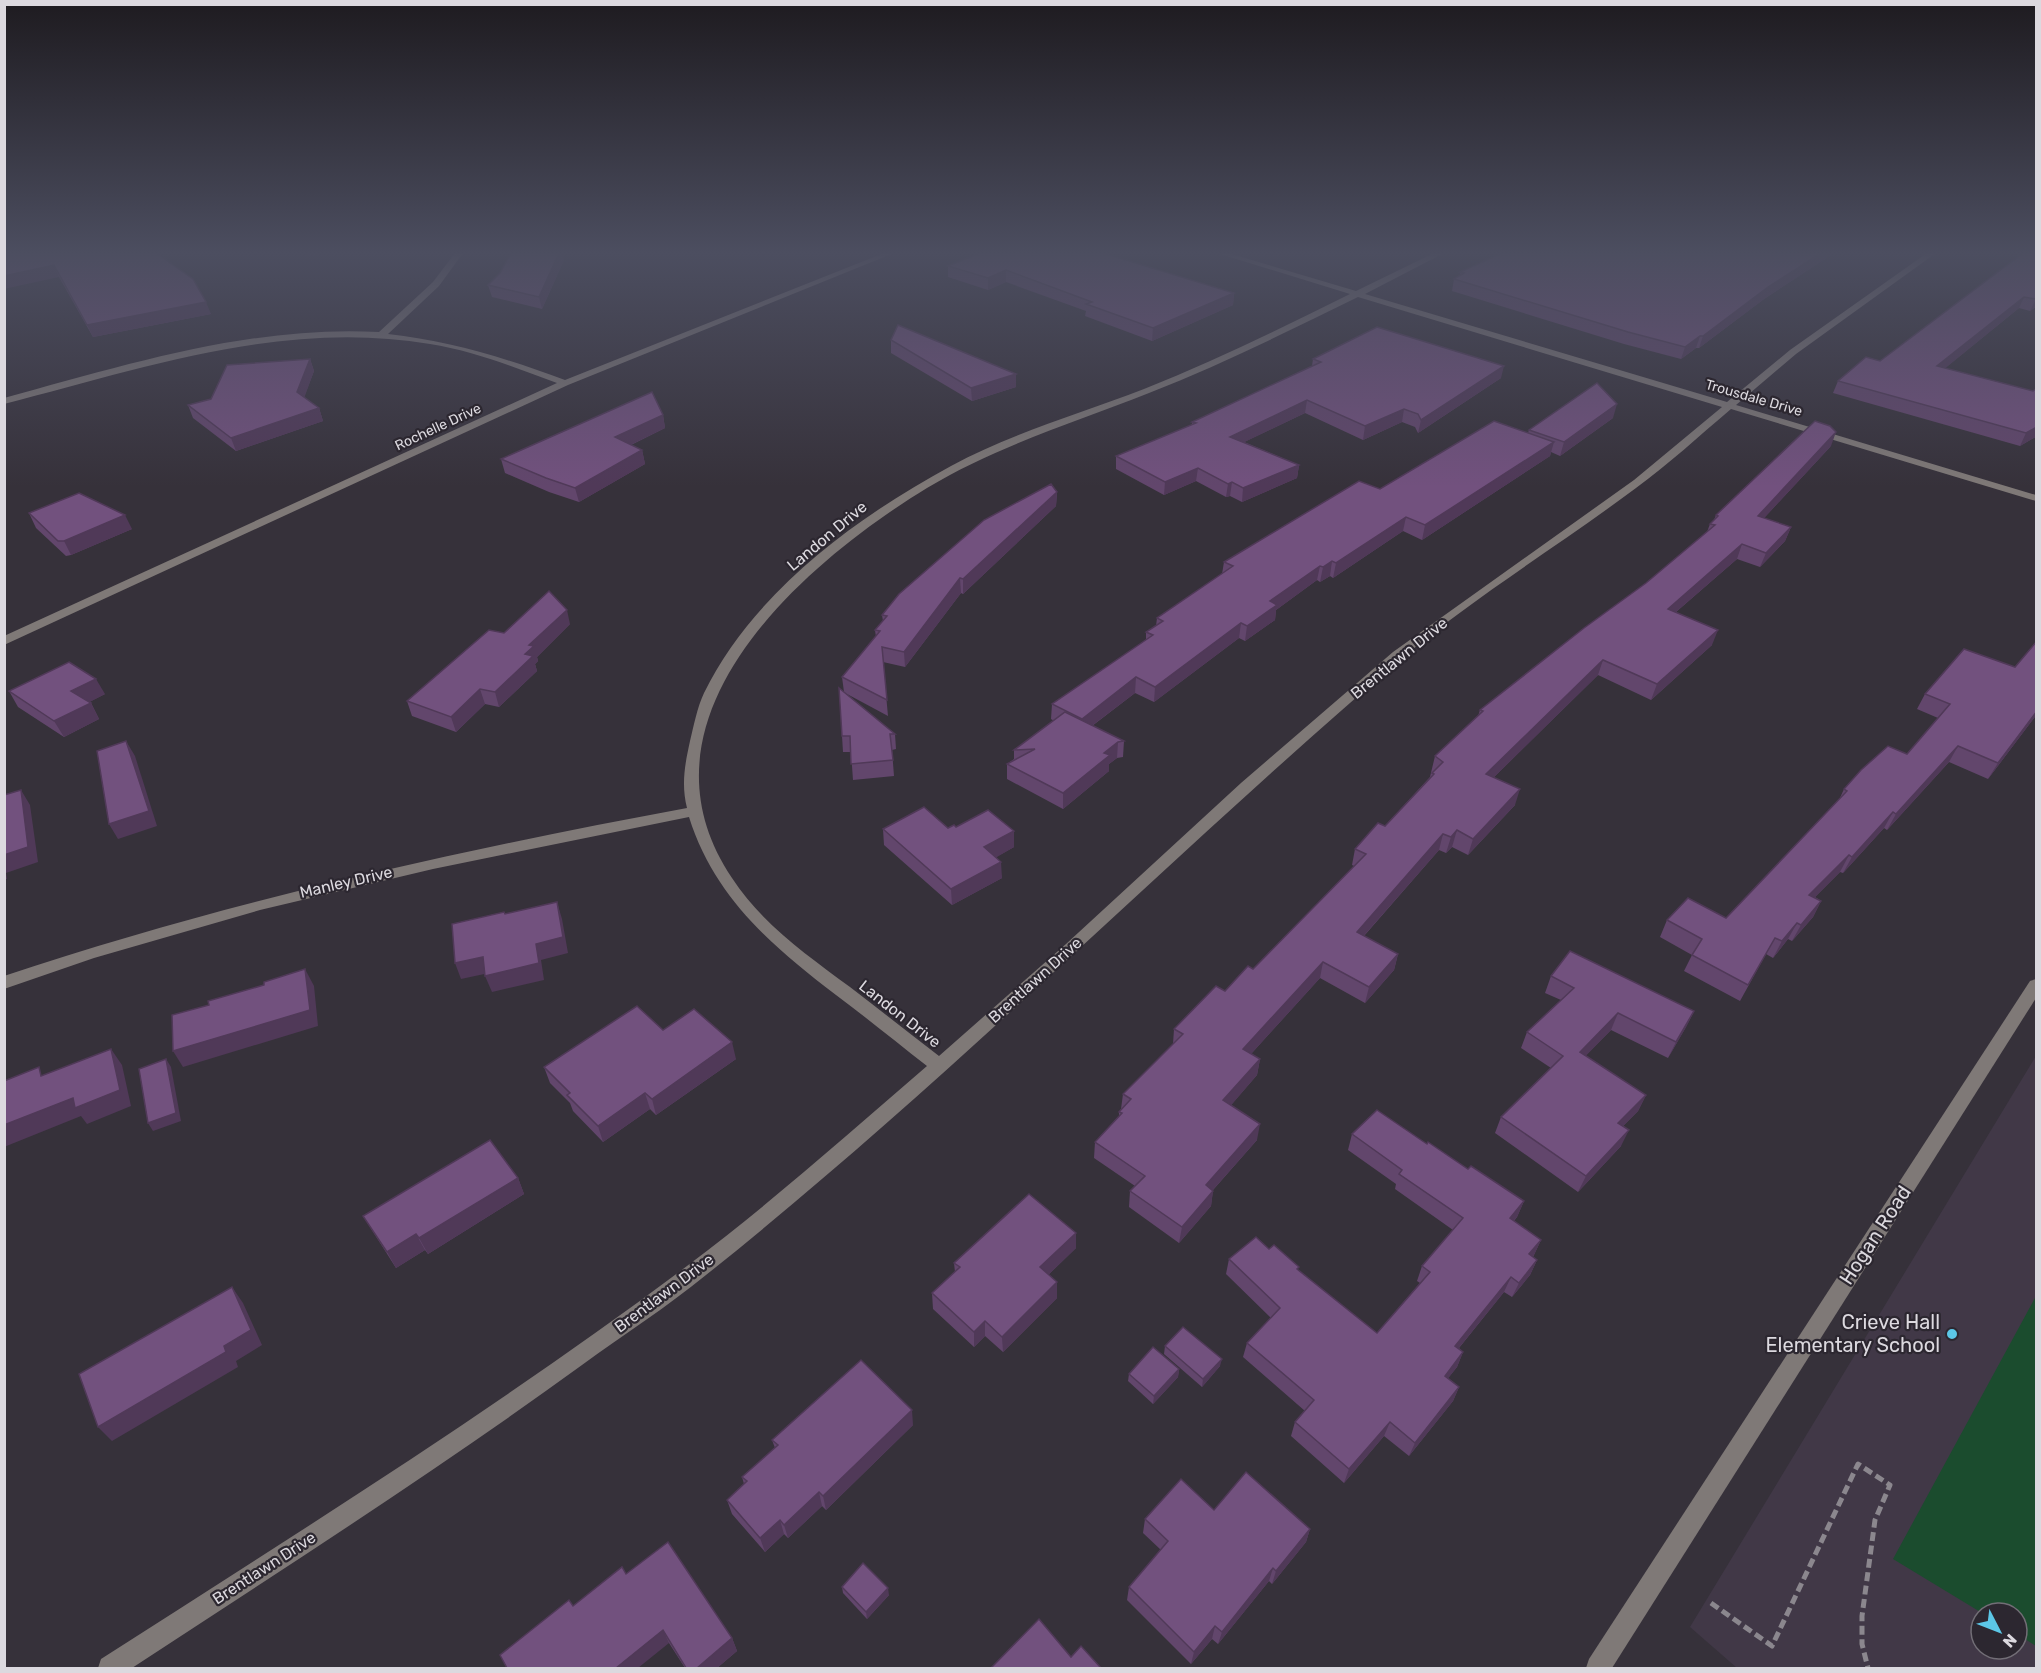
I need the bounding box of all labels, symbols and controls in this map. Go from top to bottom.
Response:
street label: Trousdale Drive [1704,376,1805,420]
street label: Rochelle Drive [392,400,484,454]
street label: Landon Drive [783,497,871,575]
street label: Brentlawn Drive [1347,613,1451,703]
street label: Manley Drive [298,862,394,902]
street label: Brentlawn Drive [984,933,1086,1027]
street label: Landon Drive [855,976,945,1052]
street label: Hogan Road [1834,1181,1916,1289]
street label: Brentlawn Drive [611,1250,717,1336]
place label: Crieve Hall Elementary School [1766,1310,1940,1357]
marker: Crieve Hall Elementary School [1945,1327,1959,1341]
street label: Brentlawn Drive [209,1528,319,1608]
north arrow [1969,1601,2029,1661]
text: N [1999,1630,2021,1651]

